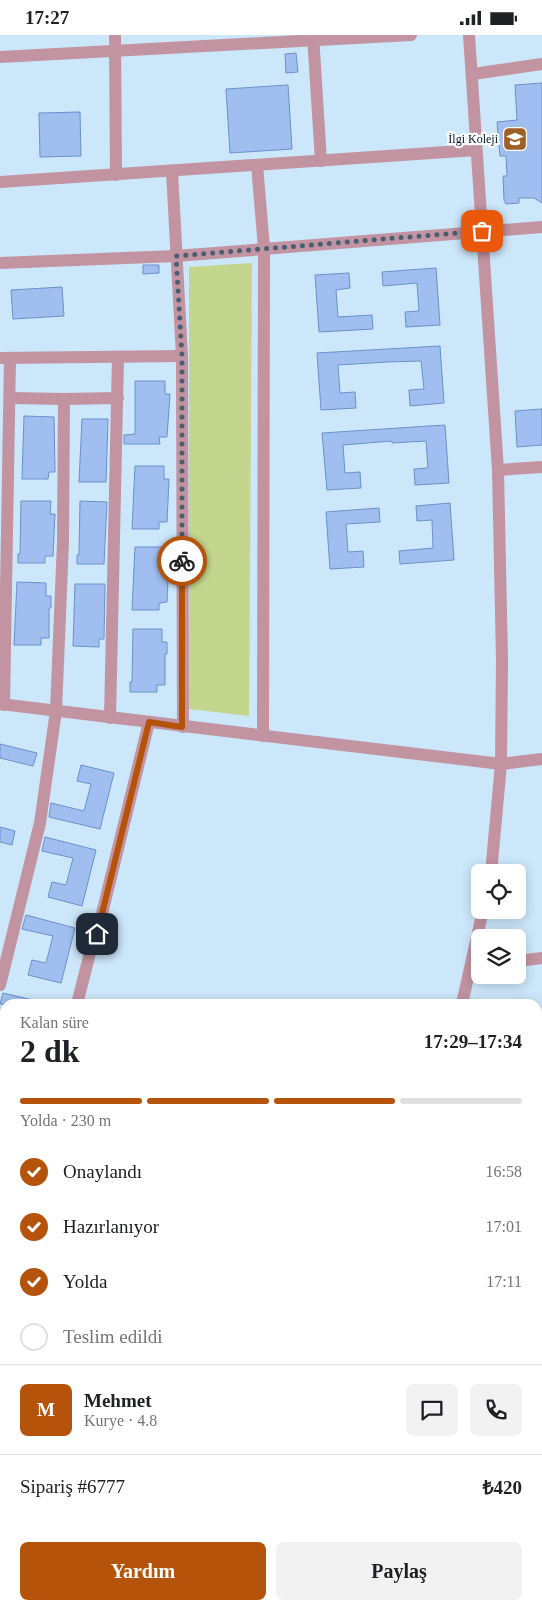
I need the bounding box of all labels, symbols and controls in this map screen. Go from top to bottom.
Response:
text: 17:27 [25,7,69,28]
school or university icon: İlgi Koleji [502,126,528,152]
place label: İlgi Koleji [448,132,499,146]
pin [461,210,503,252]
icon: bag [468,217,496,245]
courier [157,536,207,586]
icon: bike [168,547,196,575]
map controls [471,864,526,984]
button: locate [471,864,526,919]
pin [76,913,118,955]
icon: home [83,920,111,948]
button: layers [471,929,526,984]
text: Kalan süre [20,1014,89,1031]
text: 17:29–17:34 [424,1031,522,1052]
text: 2 dk [20,1033,80,1069]
text: Yolda · 230 m [20,1112,111,1129]
icon: check [20,1158,48,1186]
text: Onaylandı [63,1161,142,1182]
text: 16:58 [486,1163,522,1180]
icon: check [20,1213,48,1241]
text: Hazırlanıyor [63,1216,159,1237]
text: 17:01 [486,1218,522,1235]
icon: check [20,1268,48,1296]
text: Yolda [63,1271,108,1292]
text: 17:11 [486,1273,522,1290]
text: Teslim edildi [63,1326,162,1347]
button: chat [406,1384,458,1436]
button: phone [470,1384,522,1436]
text: Mehmet [84,1390,152,1411]
text: M [37,1399,55,1420]
text: Kurye · 4.8 [84,1412,157,1429]
text: Sipariş #6777 [20,1476,125,1497]
text: ₺420 [483,1477,522,1498]
button: Yardım [20,1542,266,1600]
button: Paylaş [276,1542,522,1600]

